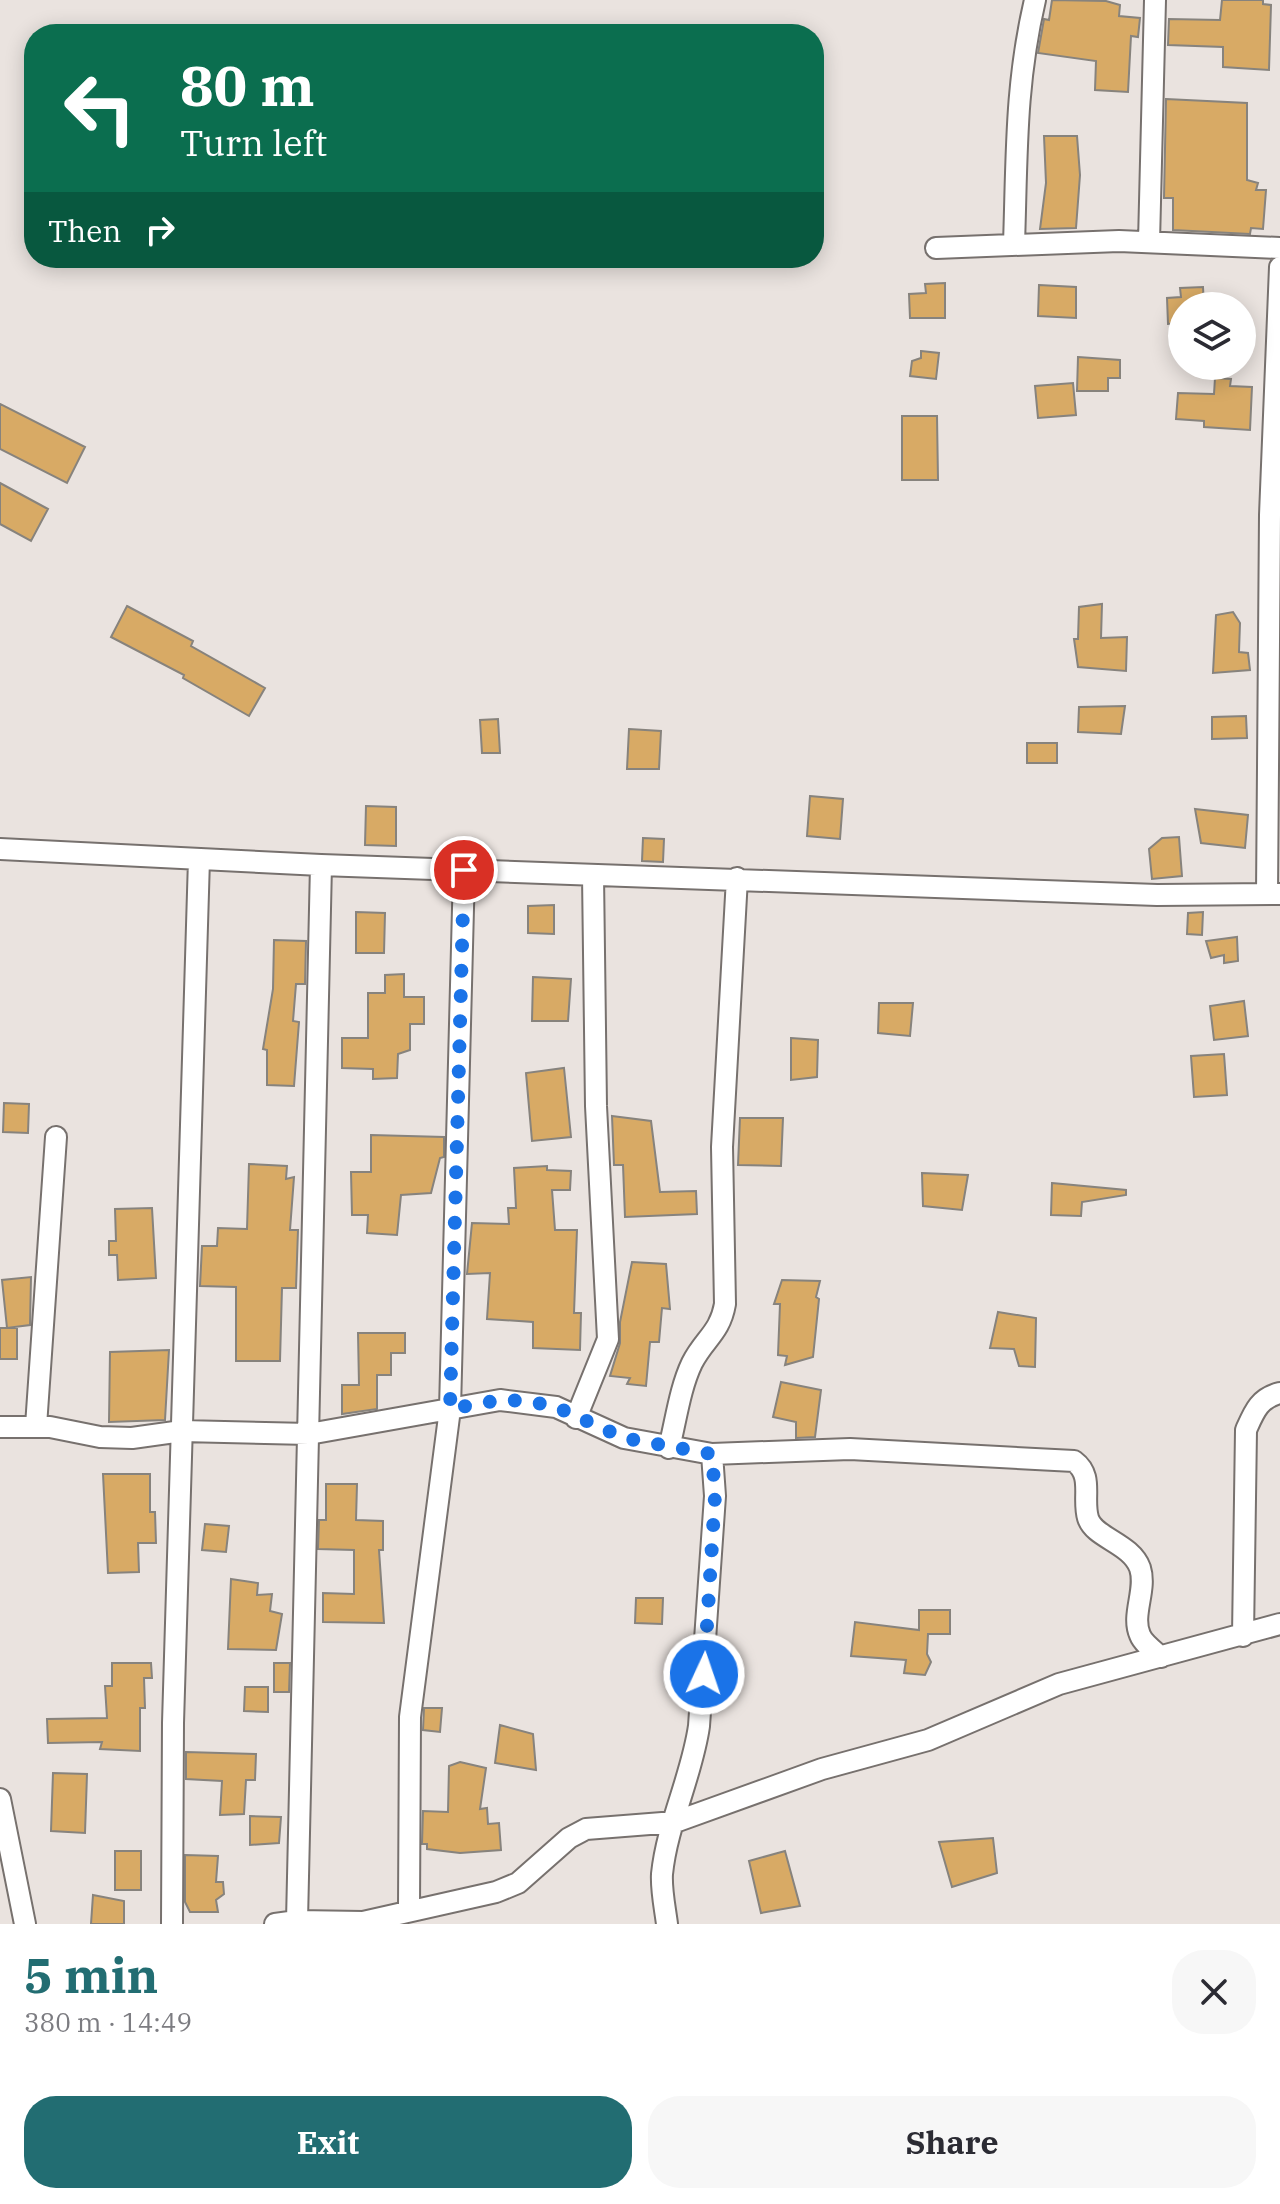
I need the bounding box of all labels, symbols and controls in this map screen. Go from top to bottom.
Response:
text: 80 m [180,49,315,121]
icon: left [48,56,152,160]
text: Turn left [180,119,327,166]
icon: right [138,208,182,252]
text: Then [48,211,122,250]
map controls [1168,292,1256,380]
button: layers [1168,292,1256,380]
pin [430,836,498,904]
icon: arrive [442,848,486,892]
position arrow [662,1632,746,1716]
text: 5 min [24,1944,158,2006]
button: close [1172,1950,1256,2034]
text: 380 m · 14:49 [24,2005,192,2039]
button: Exit [24,2096,632,2188]
button: Share [648,2096,1256,2188]

